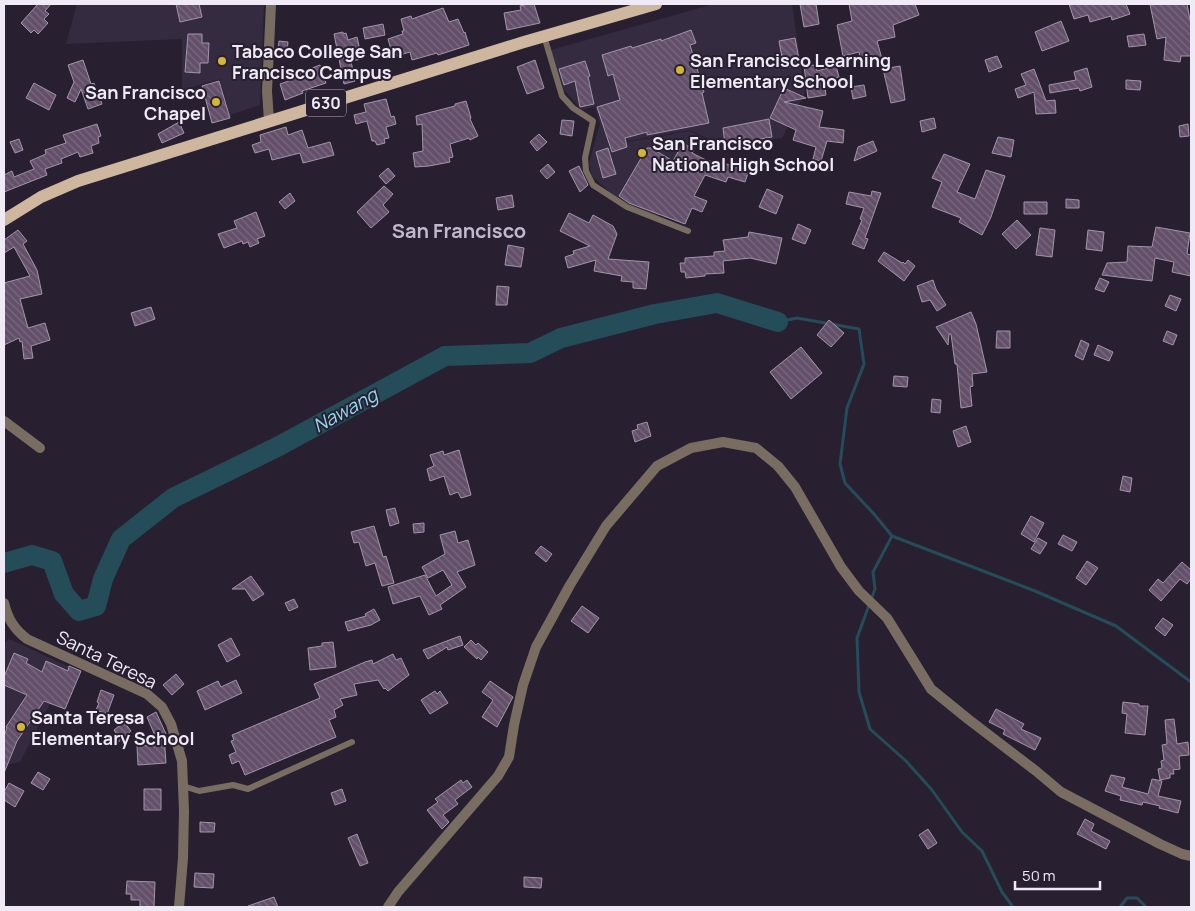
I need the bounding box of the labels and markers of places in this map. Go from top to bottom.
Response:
place label: Tabaco College San Francisco Campus [232,39,403,84]
place label: San Francisco Learning Elementary School [690,48,891,93]
marker: Tabaco College San Francisco Campus [216,55,228,67]
marker: San Francisco Learning Elementary School [674,64,686,76]
place label: San Francisco Chapel [85,80,206,125]
marker: San Francisco Chapel [210,96,222,108]
place label: San Francisco National High School [652,131,834,176]
marker: San Francisco National High School [636,147,648,159]
place label: Santa Teresa Elementary School [31,705,194,750]
marker: Santa Teresa Elementary School [15,721,27,733]

